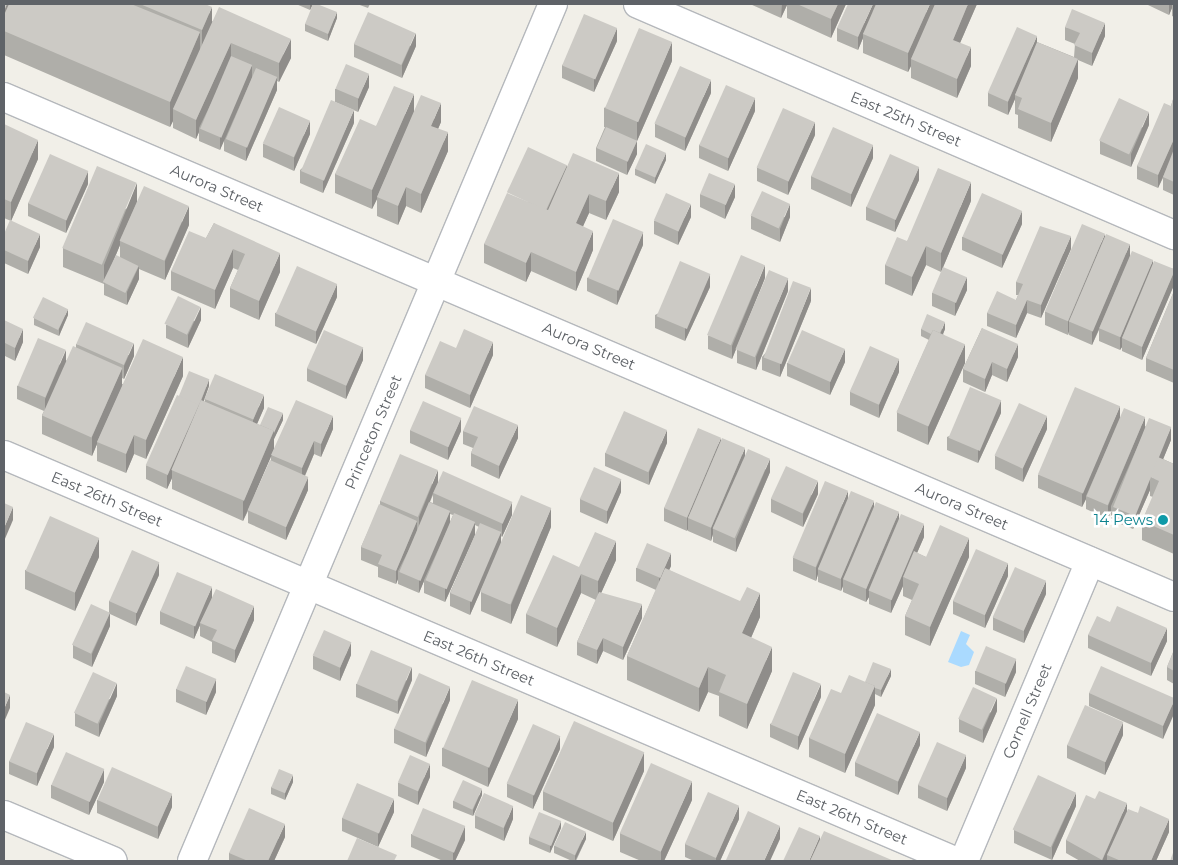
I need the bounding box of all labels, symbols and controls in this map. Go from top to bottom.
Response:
street label: East 25th Street [848,88,964,150]
street label: Aurora Street [168,160,266,216]
street label: Aurora Street [540,318,638,374]
street label: Princeton Street [341,372,405,492]
street label: East 26th Street [49,467,165,531]
street label: Aurora Street [913,478,1011,534]
place label: 14 Pews [1094,511,1153,529]
marker: 14 Pews [1157,514,1169,526]
street label: East 26th Street [421,626,537,690]
street label: Cornell Street [999,660,1055,762]
street label: East 26th Street [794,785,910,849]

